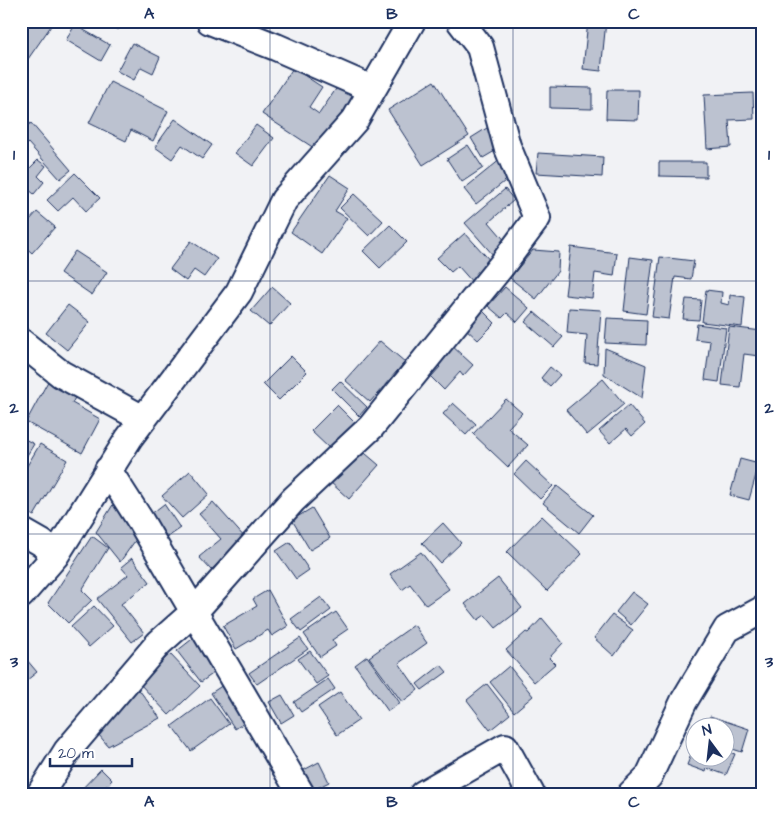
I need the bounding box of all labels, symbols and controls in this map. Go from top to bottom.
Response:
text: A [144,3,155,25]
text: B [386,3,398,25]
text: C [628,3,640,25]
text: 1 [13,144,16,166]
text: 1 [768,144,771,166]
text: 2 [8,397,19,419]
text: 2 [763,397,774,419]
text: 3 [9,651,19,673]
text: 3 [764,651,774,673]
north arrow [686,718,736,768]
text: N [700,720,714,741]
scale bar [50,735,132,767]
text: 20 m [58,743,94,764]
text: A [144,791,155,813]
text: B [386,791,398,813]
text: C [628,791,640,813]

